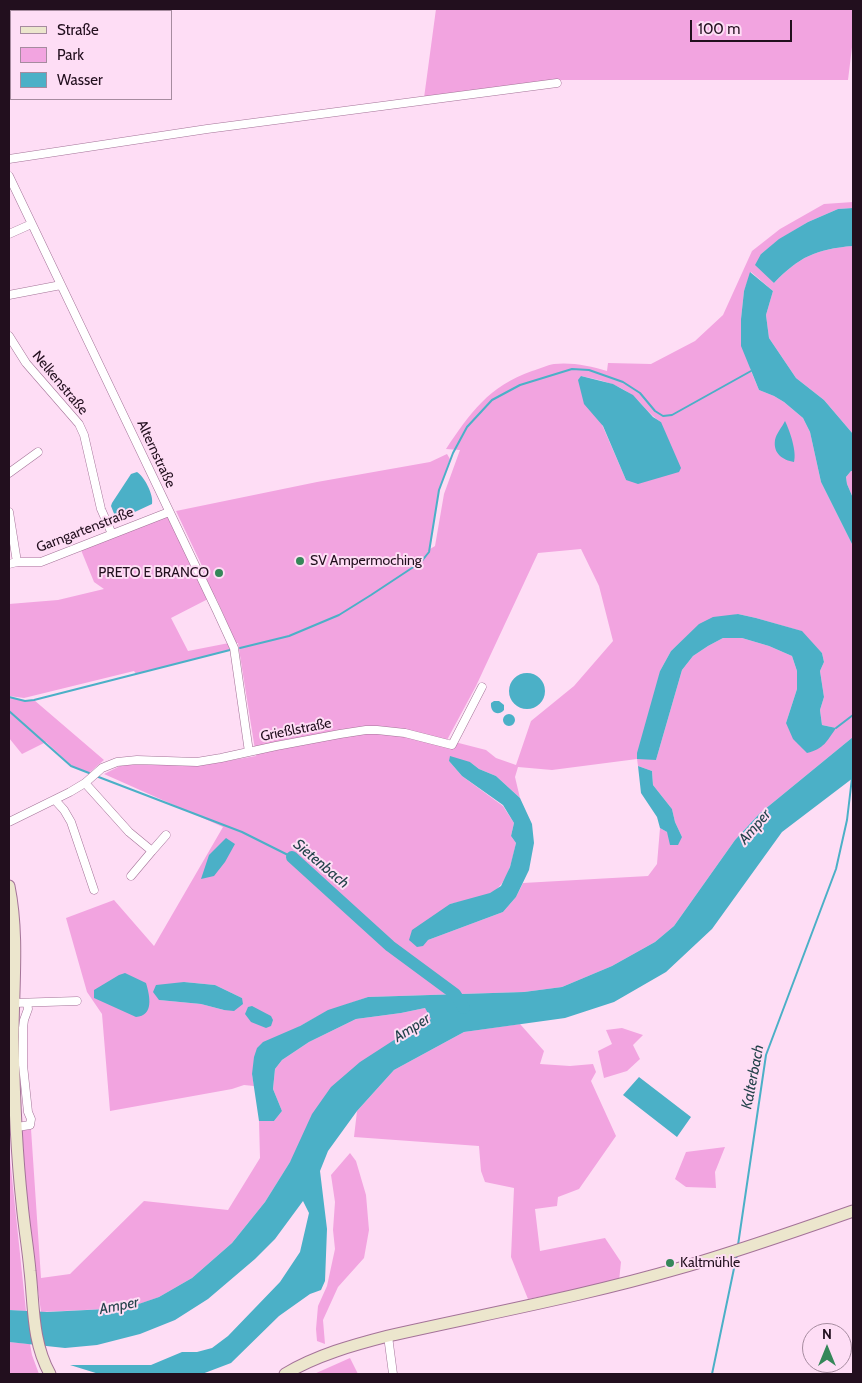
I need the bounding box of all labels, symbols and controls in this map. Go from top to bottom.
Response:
legend [10,10,172,100]
scale bar [692,10,794,42]
text: 100 m [698,20,740,38]
text: Straße [57,21,99,39]
text: Park [57,46,84,64]
text: Wasser [57,71,103,89]
street label: Nelkenstraße [29,348,91,418]
street label: Alternstraße [133,418,179,490]
street label: Garngartenstraße [34,504,136,556]
place label: SV Ampermoching [310,553,422,569]
marker: SV Ampermoching [294,555,306,567]
place label: PRETO E BRANCO [98,565,209,581]
marker: PRETO E BRANCO [213,567,225,579]
street label: Grießlstraße [259,715,333,745]
water label: Amper [735,806,775,848]
water label: Sietenbach [290,836,352,892]
water label: Amper [390,1010,434,1046]
water label: Kalterbach [738,1043,768,1111]
place label: Kaltmühle [680,1255,740,1271]
marker: Kaltmühle [664,1257,676,1269]
water label: Amper [98,1293,140,1319]
north arrow [802,1323,852,1373]
text: N [822,1325,832,1343]

